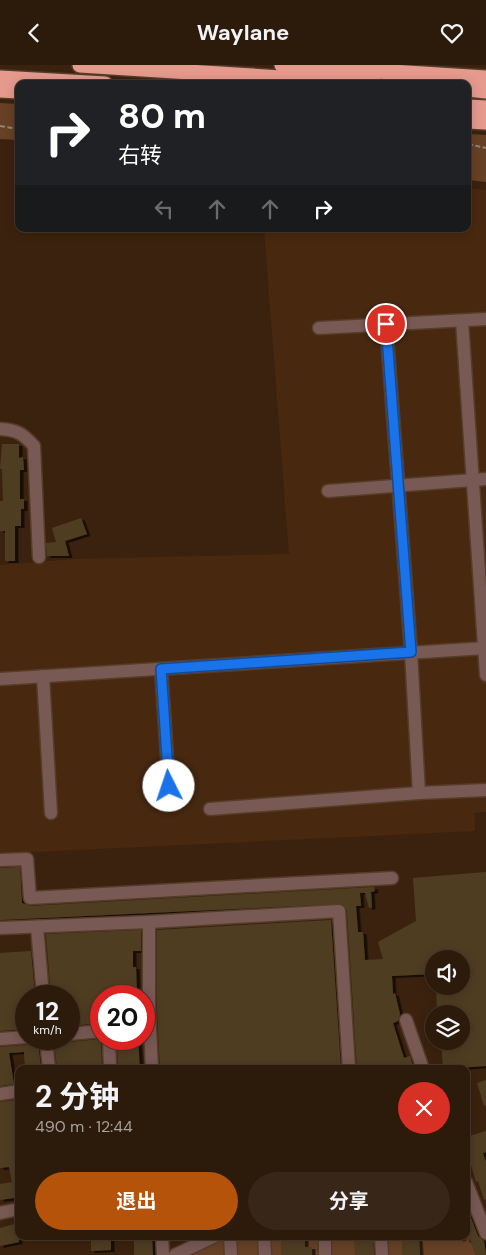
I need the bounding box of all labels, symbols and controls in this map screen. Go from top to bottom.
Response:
text: Waylane [197,18,289,47]
icon: back [20,19,48,47]
icon: heart [438,19,466,47]
text: 80 m [118,93,206,139]
icon: right [35,100,100,165]
text: 右转 [118,141,162,170]
icon: left [150,195,178,223]
icon: ahead [203,195,231,223]
icon: ahead [256,195,284,223]
icon: right [309,195,337,223]
pin [365,303,407,345]
icon: arrive [372,310,400,338]
position arrow [142,759,194,811]
map controls [425,950,470,1050]
button: sound [425,950,470,995]
speed limit sign: 20 [90,985,155,1050]
text: 12 [36,995,59,1028]
button: layers [425,1005,470,1050]
text: km/h [33,1022,62,1038]
text: 2 分钟 [35,1077,119,1116]
button: close [398,1082,450,1134]
text: 490 m · 12:44 [35,1116,133,1137]
button: 退出 [35,1172,238,1230]
button: 分享 [248,1172,450,1230]

